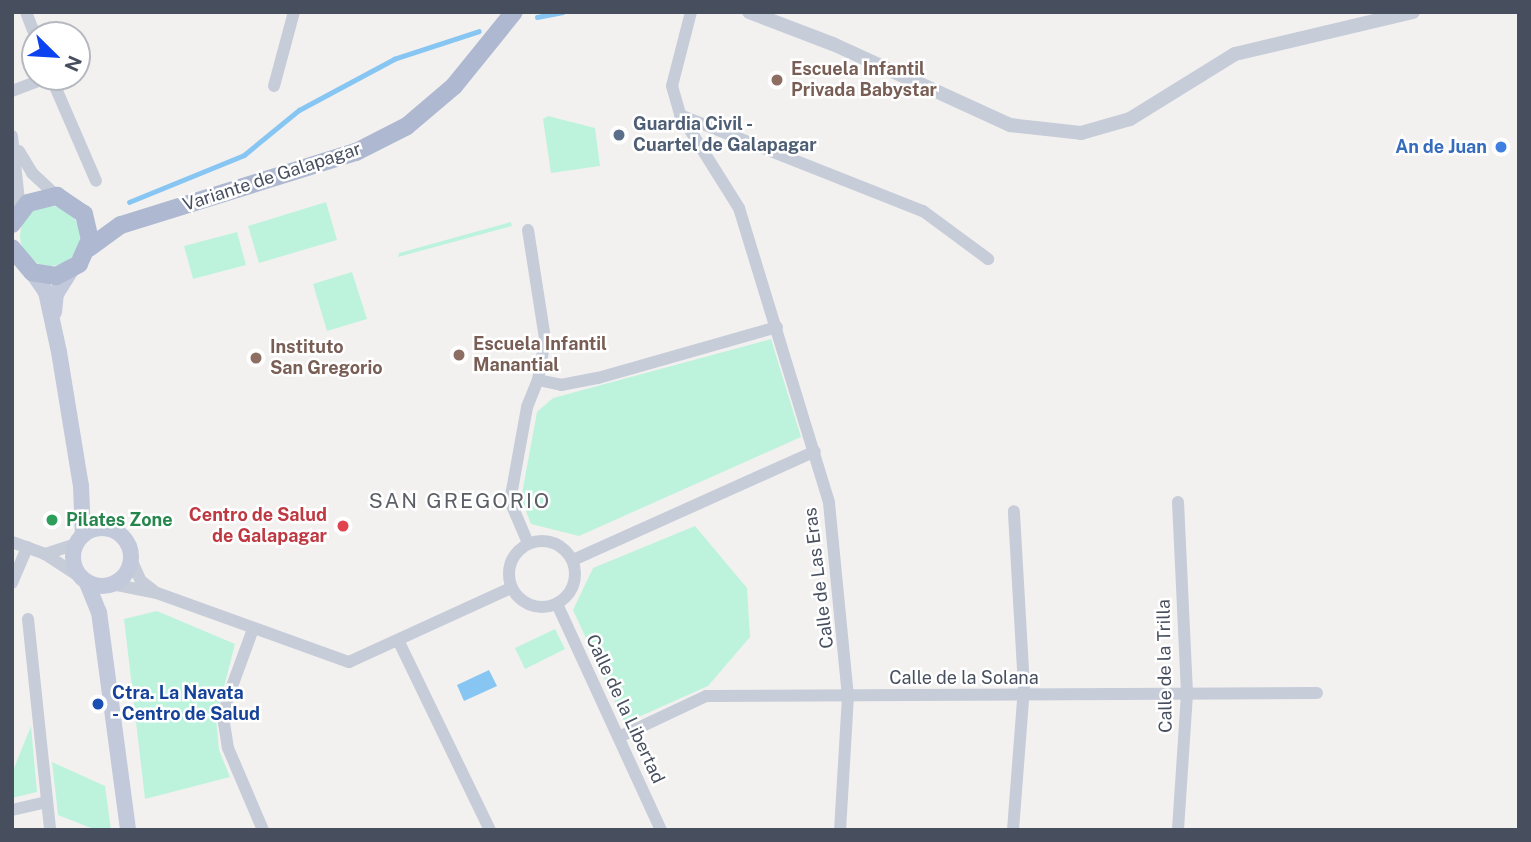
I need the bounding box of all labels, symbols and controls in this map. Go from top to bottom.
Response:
north arrow [21,21,91,91]
text: N [60,52,86,75]
place label: Escuela Infantil Privada Babystar [791,59,937,102]
marker: Escuela Infantil Privada Babystar [769,72,785,88]
place label: Guardia Civil - Cuartel de Galapagar [633,114,817,156]
marker: Guardia Civil - Cuartel de Galapagar [611,127,627,143]
place label: An de Juan [1395,136,1487,158]
street label: Variante de Galapagar [180,138,364,216]
marker: An de Juan [1493,139,1509,155]
place label: Escuela Infantil Manantial [473,334,607,376]
place label: Instituto San Gregorio [270,337,383,380]
marker: Escuela Infantil Manantial [451,347,467,363]
marker: Instituto San Gregorio [248,350,264,366]
district label: SAN GREGORIO [370,488,550,514]
place label: Centro de Salud de Galapagar [189,505,327,548]
street label: Calle de Las Eras [800,506,838,650]
place label: Pilates Zone [66,509,173,531]
marker: Pilates Zone [44,512,60,528]
marker: Centro de Salud de Galapagar [333,516,353,536]
street label: Calle de la Trilla [1153,599,1177,733]
street label: Calle de la Libertad [581,631,669,787]
street label: Calle de la Solana [889,667,1039,689]
place label: Ctra. La Navata - Centro de Salud [112,683,261,726]
marker: Ctra. La Navata - Centro de Salud [90,696,106,712]

